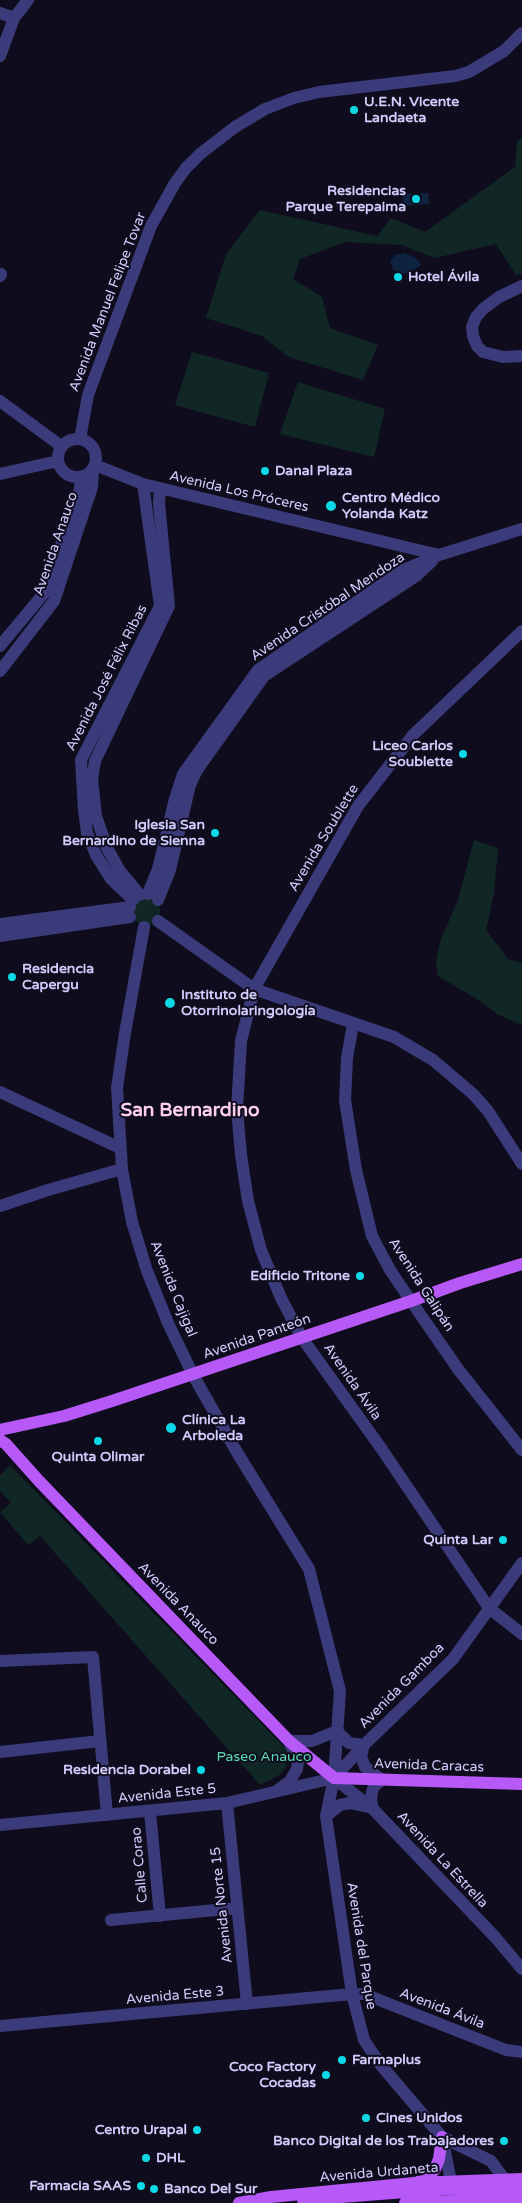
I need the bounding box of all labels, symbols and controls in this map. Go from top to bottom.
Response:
place label: U.E.N. Vicente Landaeta [364,94,459,126]
marker: U.E.N. Vicente Landaeta [348,104,360,116]
place label: Residencias Parque Terepaima [285,183,406,216]
marker: Residencias Parque Terepaima [410,193,422,205]
street label: Avenida Manuel Felipe Tovar [66,210,150,394]
place label: Hotel Ávila [408,269,479,285]
marker: Hotel Ávila [392,271,404,283]
place label: Danal Plaza [275,463,352,479]
marker: Danal Plaza [259,465,271,477]
street label: Avenida Los Próceres [168,468,310,516]
street label: Avenida Anauco [30,490,82,598]
place label: Centro Médico Yolanda Katz [342,490,440,522]
marker: Centro Médico Yolanda Katz [324,499,338,513]
street label: Avenida Cristóbal Mendoza [248,549,408,665]
street label: Avenida José Félix Ribas [63,602,151,754]
place label: Liceo Carlos Soublette [372,738,453,770]
marker: Liceo Carlos Soublette [457,748,469,760]
street label: Avenida Soublette [285,781,363,895]
place label: Iglesia San Bernardino de Sienna [62,817,205,850]
marker: Iglesia San Bernardino de Sienna [209,827,221,839]
place label: Residencia Capergu [22,961,94,994]
marker: Residencia Capergu [6,971,18,983]
place label: Instituto de Otorrinolaringología [181,987,316,1020]
marker: Instituto de Otorrinolaringología [163,996,177,1010]
district label: San Bernardino [120,1100,260,1122]
street label: Avenida Galipán [384,1235,458,1335]
street label: Avenida Cajigal [146,1238,200,1340]
place label: Edificio Tritone [250,1268,350,1284]
marker: Edificio Tritone [354,1270,366,1282]
street label: Avenida Panteón [201,1311,313,1363]
street label: Avenida Ávila [319,1340,385,1424]
place label: Clínica La Arboleda [182,1412,246,1444]
marker: Clínica La Arboleda [164,1421,178,1435]
marker: Quinta Olimar [92,1435,104,1447]
place label: Quinta Olimar [52,1449,144,1465]
place label: Quinta Lar [423,1532,493,1548]
marker: Quinta Lar [497,1534,509,1546]
street label: Avenida Anauco [134,1559,222,1649]
street label: Avenida Gamboa [356,1640,448,1732]
park label: Paseo Anauco [217,1749,311,1765]
street label: Avenida Caracas [374,1756,484,1776]
place label: Residencia Dorabel [63,1762,191,1778]
marker: Residencia Dorabel [195,1764,207,1776]
street label: Avenida Este 5 [117,1780,217,1808]
street label: Avenida La Estrella [393,1808,491,1912]
street label: Calle Corao [128,1826,152,1904]
street label: Avenida Norte 15 [208,1846,236,1964]
street label: Avenida del Parque [343,1881,379,2011]
street label: Avenida Este 3 [125,1983,225,2009]
street label: Avenida Ávila [397,1985,487,2033]
place label: Farmaplus [352,2052,421,2068]
marker: Farmaplus [336,2054,348,2066]
place label: Coco Factory Cocadas [229,2059,316,2092]
marker: Coco Factory Cocadas [320,2069,332,2081]
place label: Cines Unidos [376,2110,462,2126]
marker: Cines Unidos [360,2112,372,2124]
place label: Centro Urapal [95,2122,187,2138]
marker: Centro Urapal [191,2124,203,2136]
place label: Banco Digital de los Trabajadores [273,2133,494,2149]
marker: Banco Digital de los Trabajadores [498,2135,510,2147]
place label: DHL [156,2150,185,2166]
marker: DHL [140,2152,152,2164]
street label: Avenida Urdaneta [319,2159,439,2187]
place label: Farmacia SAAS [29,2178,131,2194]
marker: Farmacia SAAS [135,2180,147,2192]
place label: Banco Del Sur [164,2181,257,2197]
marker: Banco Del Sur [148,2183,160,2195]

